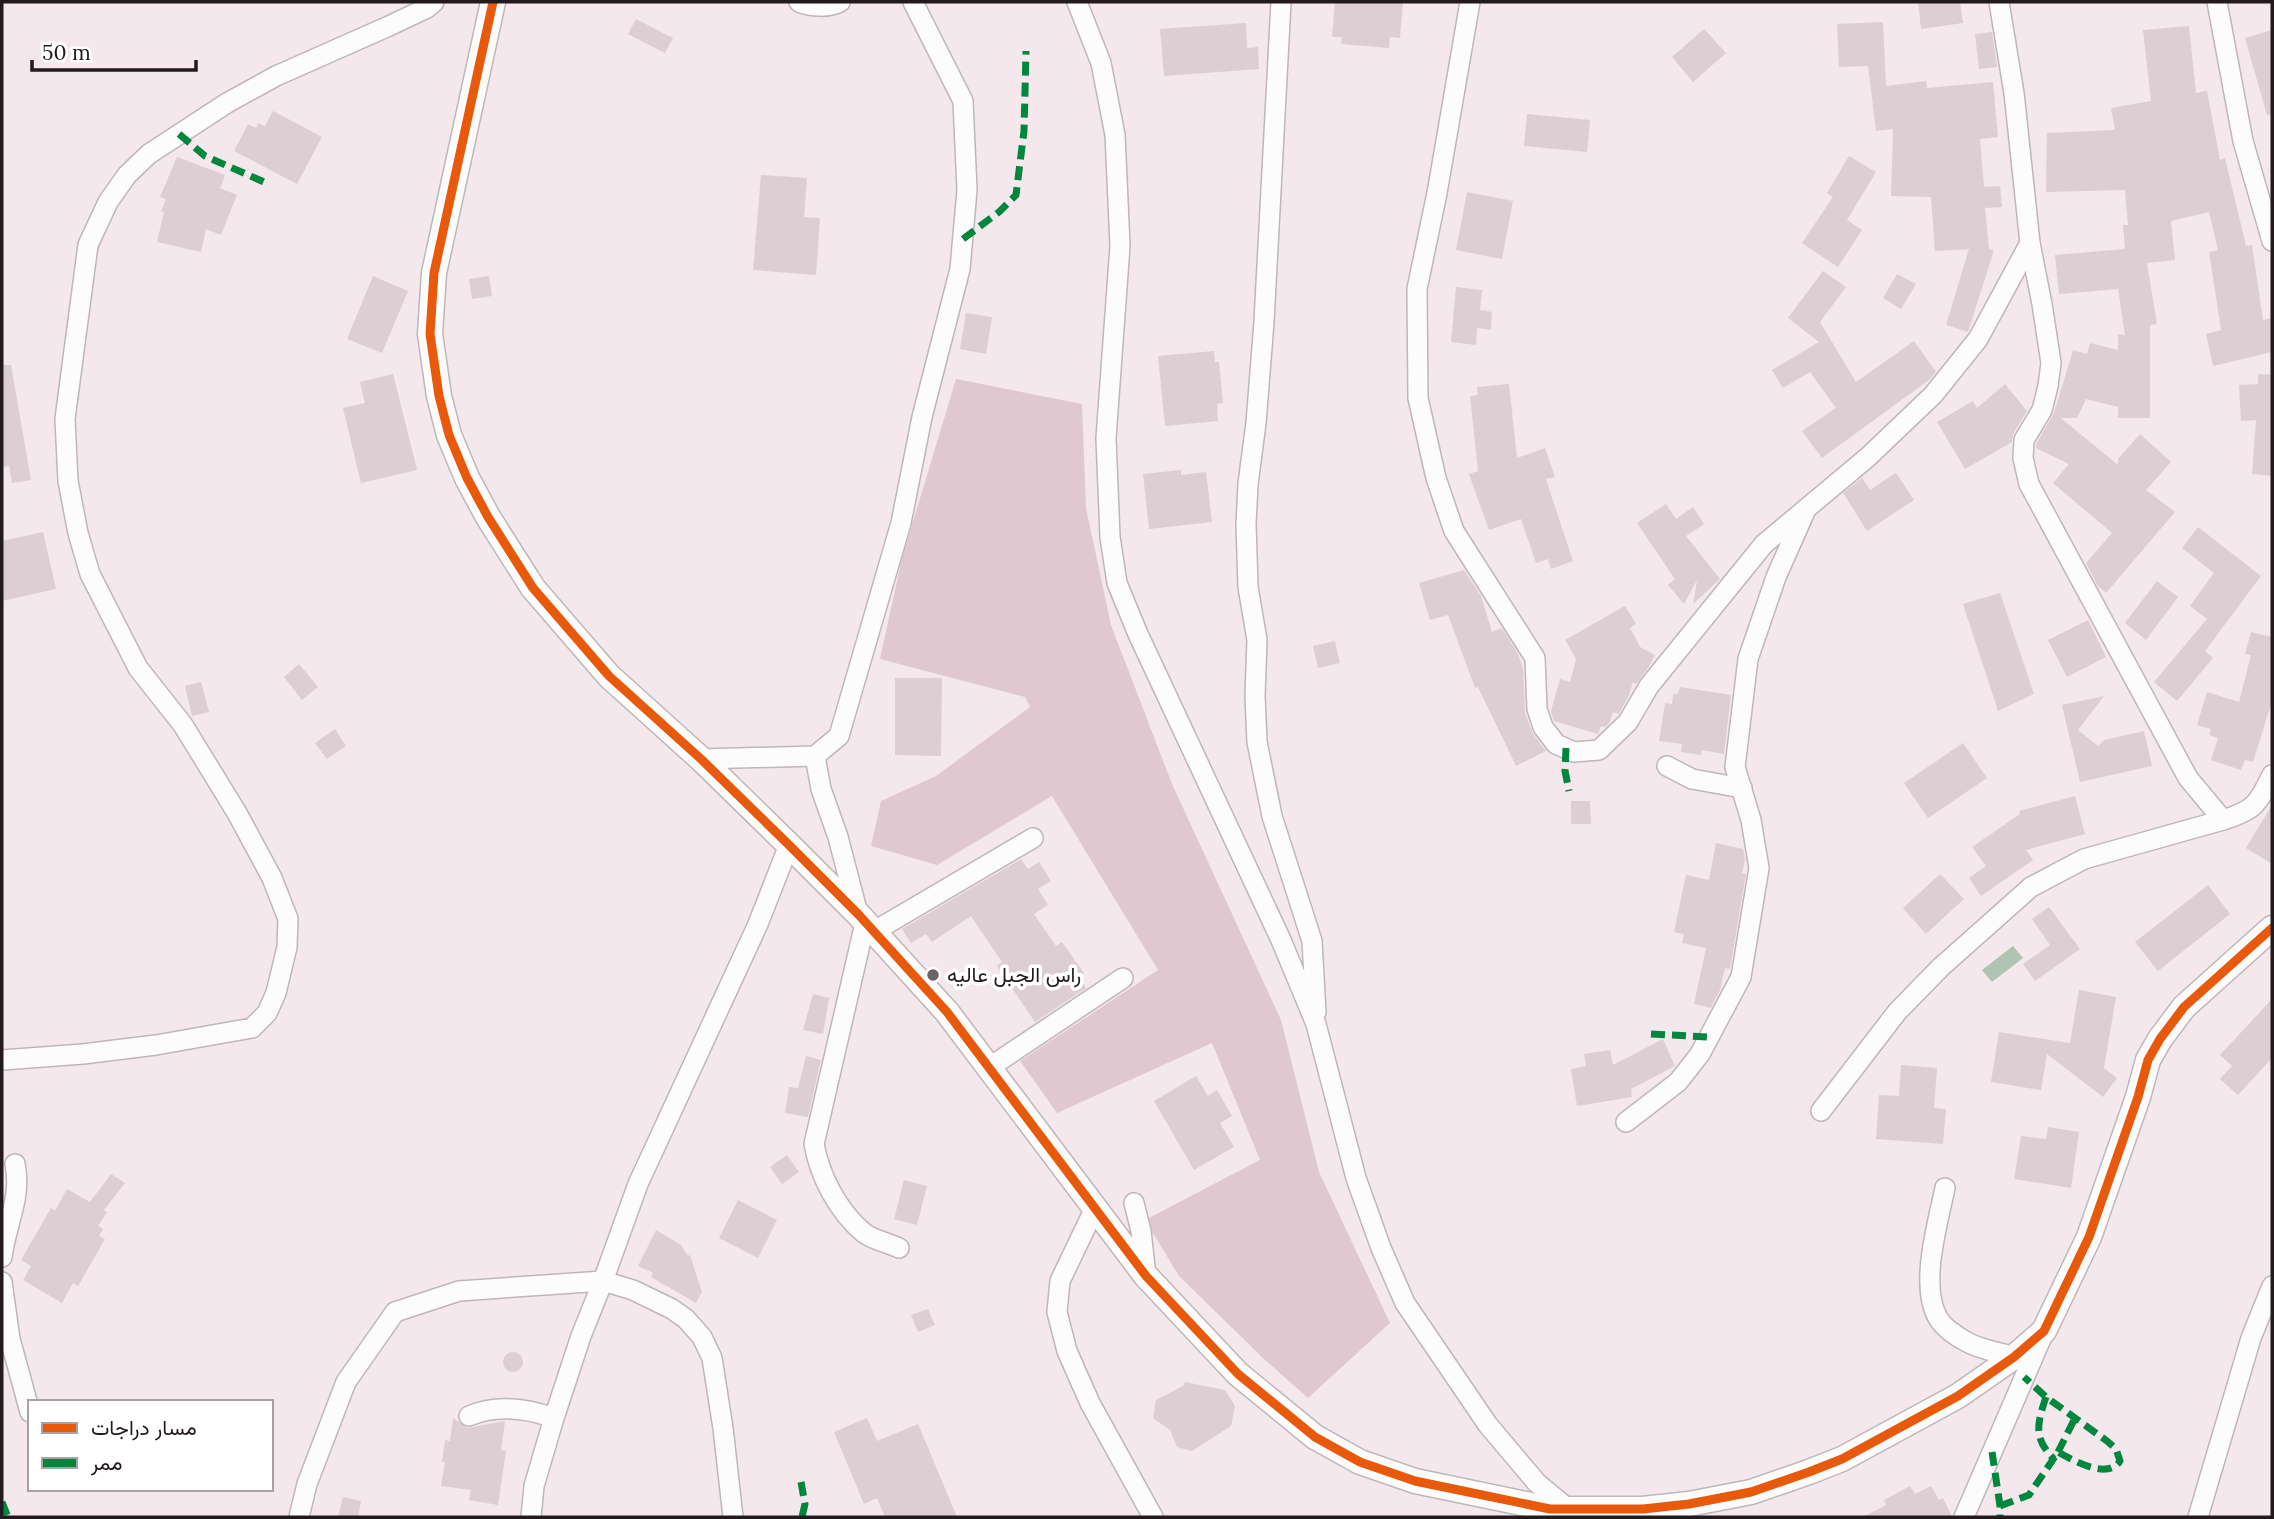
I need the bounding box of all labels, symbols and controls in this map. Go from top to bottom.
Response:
scale bar [32,28,196,72]
text: 50 m [42,39,91,66]
place label: راس الجبل عاليه [947,961,1081,988]
marker: راس الجبل عاليه [925,967,941,983]
legend [28,1400,273,1491]
text: مسار دراجات [91,1414,197,1441]
text: ممر [90,1449,122,1476]

